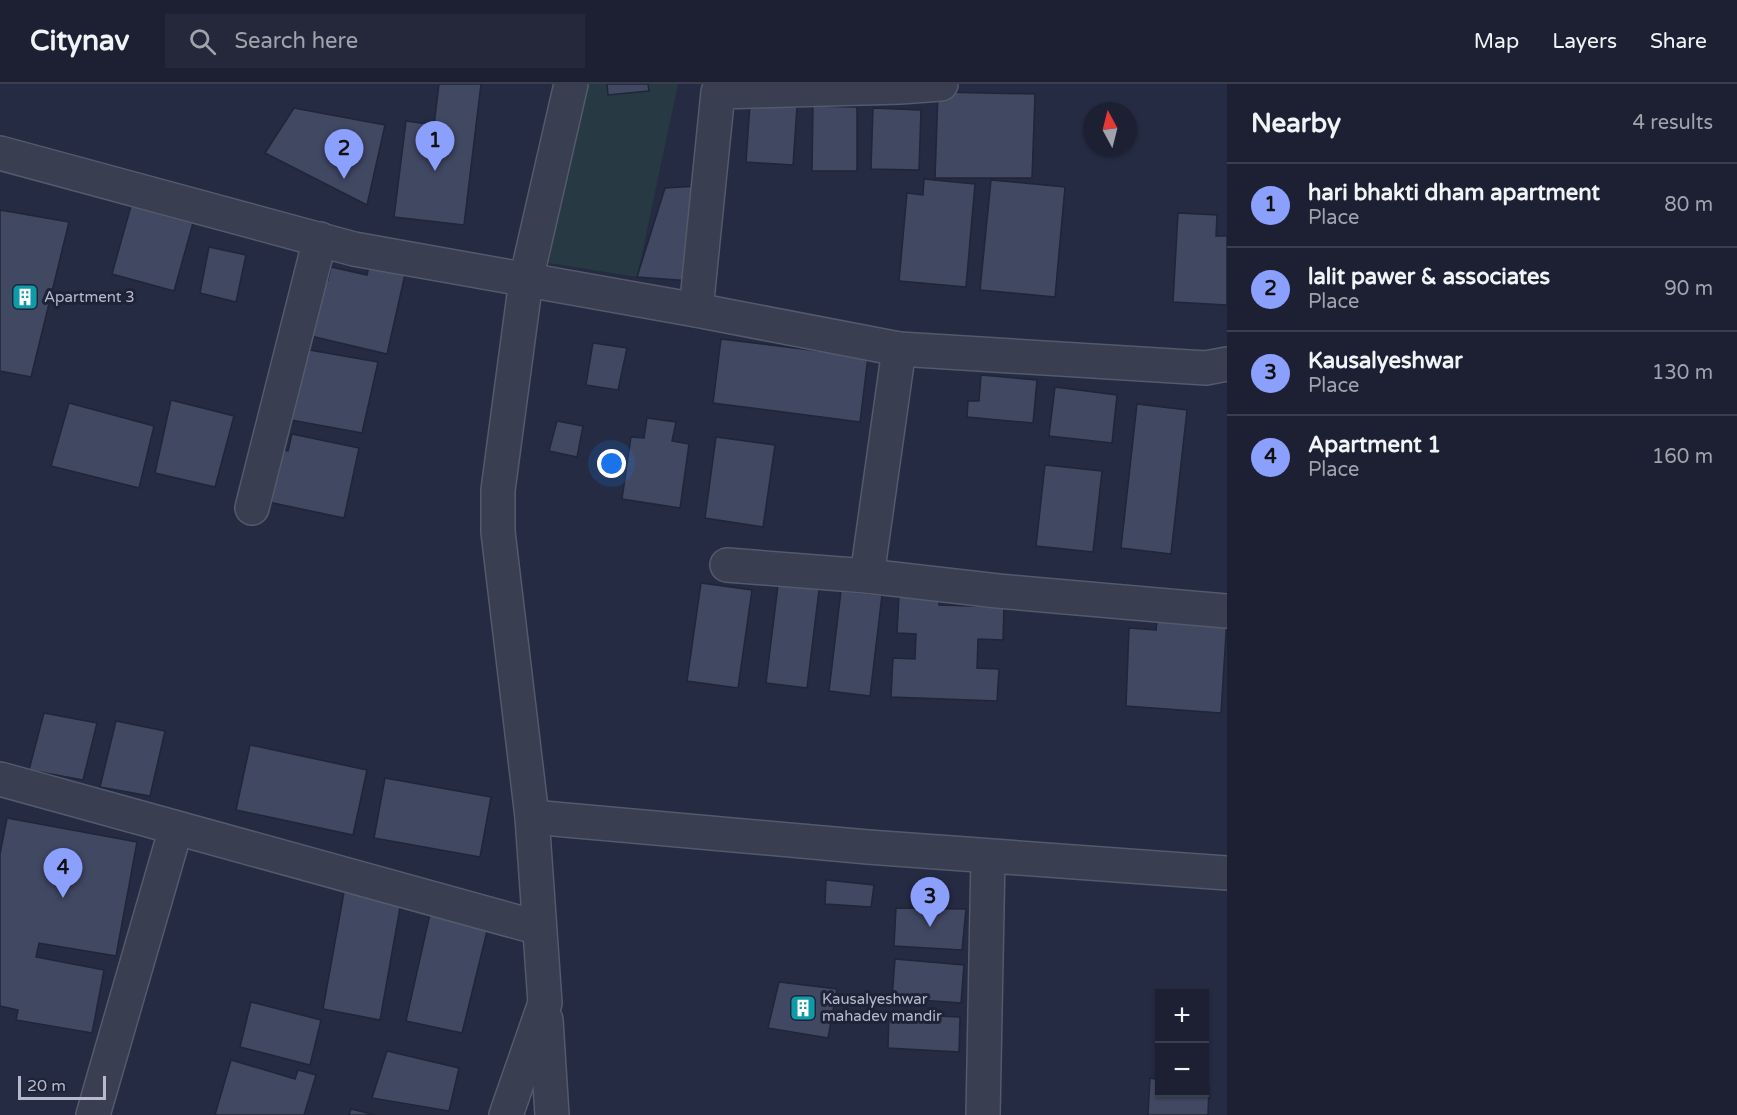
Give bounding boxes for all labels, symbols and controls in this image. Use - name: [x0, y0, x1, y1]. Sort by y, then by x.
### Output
- search box: [165, 14, 585, 68]
- text: Citynav: [30, 24, 129, 58]
- icon: search: [186, 25, 219, 58]
- text: Search here: [234, 28, 358, 54]
- text: Map: [1474, 29, 1519, 54]
- text: Layers: [1552, 29, 1617, 54]
- text: Share: [1650, 29, 1707, 54]
- north arrow: [1083, 102, 1137, 156]
- text: Nearby: [1251, 108, 1341, 139]
- text: 4 results: [1633, 111, 1713, 135]
- pin: 1: [416, 122, 454, 171]
- pin: 2: [324, 130, 364, 179]
- text: hari bhakti dham apartment: [1308, 180, 1600, 206]
- text: 1: [1264, 193, 1277, 217]
- text: 80 m: [1664, 193, 1713, 217]
- text: Place: [1308, 206, 1359, 230]
- text: lalit pawer & associates: [1308, 264, 1550, 290]
- text: 2: [1264, 277, 1277, 301]
- text: 90 m: [1664, 277, 1713, 301]
- building icon: Apartment 3: [10, 282, 40, 312]
- place label: Apartment 3: [44, 288, 135, 306]
- text: Place: [1308, 290, 1359, 314]
- text: Kausalyeshwar: [1308, 348, 1463, 374]
- text: 3: [1264, 361, 1277, 385]
- text: 130 m: [1652, 361, 1713, 385]
- text: Place: [1308, 374, 1359, 398]
- text: Apartment 1: [1308, 432, 1441, 458]
- text: 4: [1264, 445, 1277, 469]
- text: 160 m: [1652, 445, 1713, 469]
- your location: [597, 449, 626, 478]
- text: Place: [1308, 458, 1359, 482]
- pin: 4: [44, 848, 82, 898]
- pin: 3: [910, 878, 950, 927]
- map controls: [1155, 989, 1209, 1097]
- button: +: [1155, 989, 1209, 1043]
- place label: Kausalyeshwar mahadev mandir: [822, 990, 942, 1025]
- building icon: Kausalyeshwar mahadev mandir: [788, 993, 818, 1023]
- button: −: [1155, 1043, 1209, 1097]
- scale bar: [18, 1073, 106, 1100]
- text: 20 m: [27, 1076, 66, 1096]

